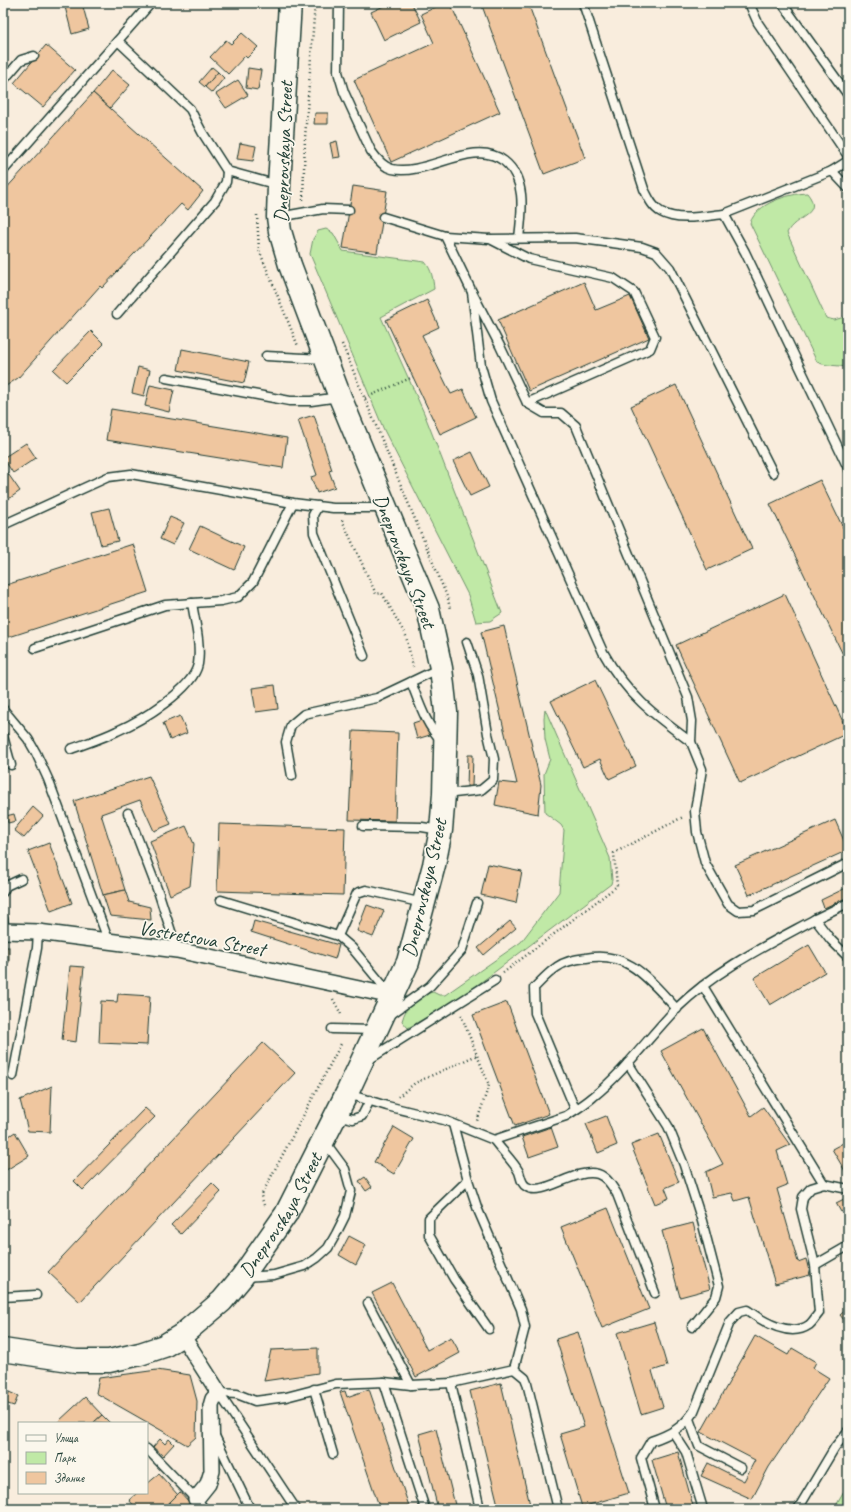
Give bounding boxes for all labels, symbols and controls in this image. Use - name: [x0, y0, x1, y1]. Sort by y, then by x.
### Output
- street label: Dneprovskaya Street: [269, 79, 299, 223]
- street label: Dneprovskaya Street: [368, 491, 442, 634]
- street label: Dneprovskaya Street: [396, 814, 453, 960]
- street label: Vostretsova Street: [137, 915, 270, 962]
- street label: Dneprovskaya Street: [234, 1147, 329, 1282]
- legend: [18, 1422, 148, 1494]
- text: Улица: [54, 1430, 79, 1446]
- text: Парк: [54, 1450, 77, 1466]
- text: Здание: [54, 1470, 85, 1486]

